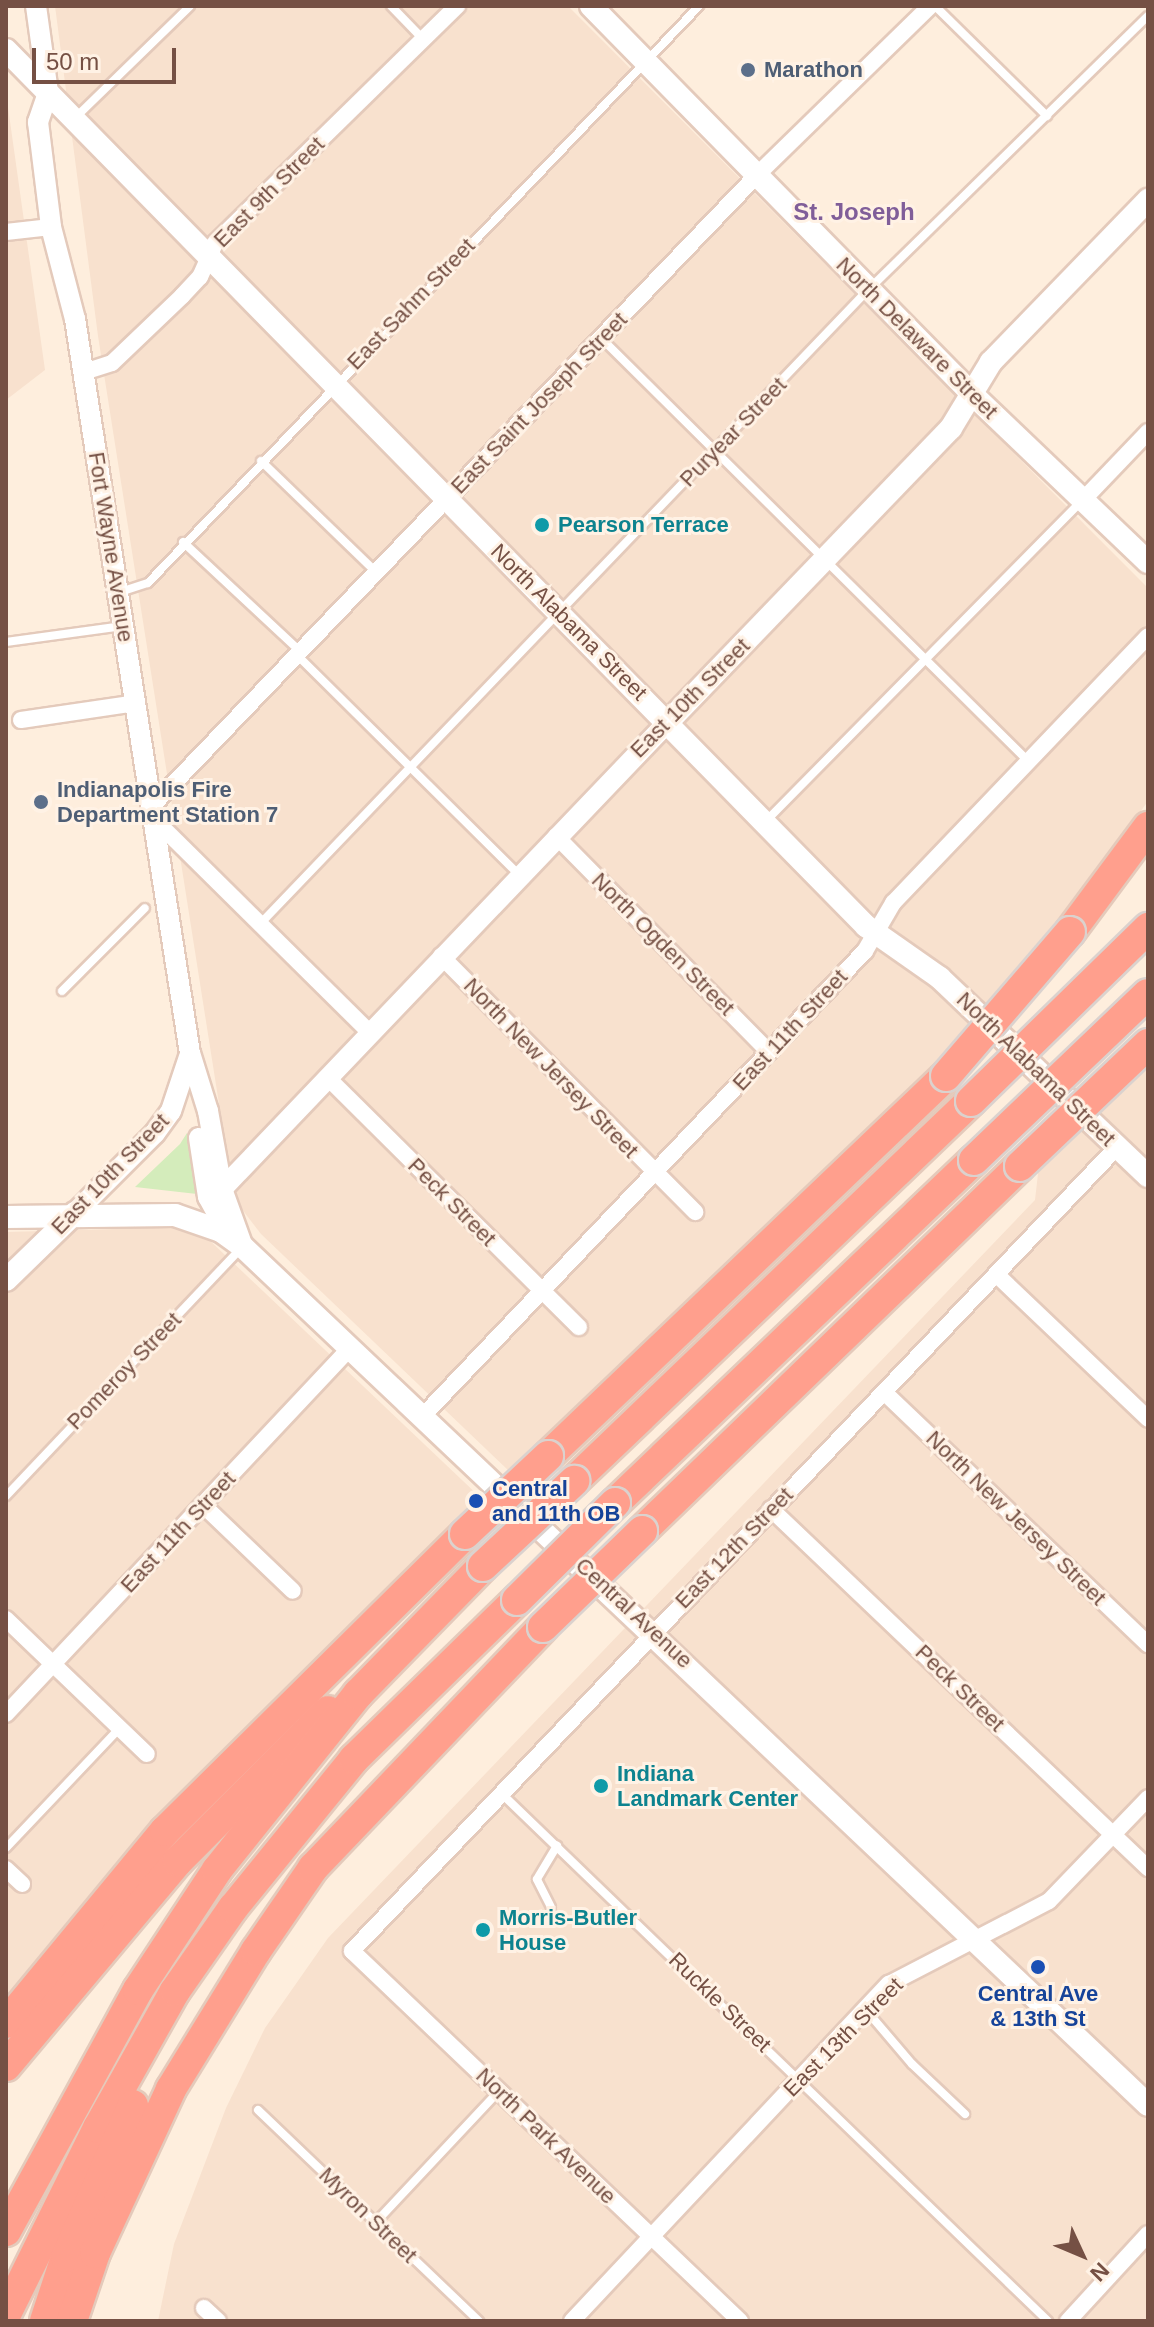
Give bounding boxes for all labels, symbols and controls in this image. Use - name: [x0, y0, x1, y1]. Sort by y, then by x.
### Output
- scale bar: [36, 32, 180, 82]
- text: 50 m: [46, 48, 99, 75]
- place label: Marathon: [764, 57, 863, 83]
- marker: Marathon: [739, 61, 757, 79]
- street label: East 9th Street: [208, 131, 330, 253]
- district label: St. Joseph: [793, 198, 915, 226]
- street label: East Sahm Street: [342, 233, 480, 375]
- street label: North Delaware Street: [831, 252, 1003, 424]
- street label: East Saint Joseph Street: [445, 307, 633, 499]
- street label: Puryear Street: [674, 372, 792, 492]
- street label: Fort Wayne Avenue: [83, 450, 139, 644]
- place label: Pearson Terrace: [558, 512, 729, 538]
- marker: Pearson Terrace: [533, 516, 551, 534]
- street label: North Alabama Street: [485, 538, 653, 706]
- street label: East 10th Street: [625, 633, 755, 763]
- place label: Indianapolis Fire Department Station 7: [57, 776, 278, 828]
- marker: Indianapolis Fire Department Station 7: [32, 793, 50, 811]
- street label: North Ogden Street: [586, 867, 740, 1021]
- street label: East 11th Street: [727, 964, 853, 1096]
- street label: North New Jersey Street: [458, 973, 644, 1163]
- street label: North Alabama Street: [951, 986, 1121, 1152]
- street label: East 10th Street: [46, 1108, 174, 1240]
- street label: Peck Street: [402, 1152, 502, 1252]
- street label: Pomeroy Street: [61, 1307, 187, 1435]
- street label: North New Jersey Street: [921, 1425, 1111, 1611]
- street label: East 11th Street: [115, 1466, 241, 1598]
- place label: Central and 11th OB: [492, 1475, 620, 1526]
- street label: East 12th Street: [670, 1482, 798, 1614]
- marker: Central and 11th OB: [467, 1492, 485, 1510]
- street label: Central Avenue: [570, 1552, 698, 1674]
- street label: Peck Street: [910, 1639, 1010, 1737]
- place label: Indiana Landmark Center: [617, 1760, 798, 1812]
- marker: Indiana Landmark Center: [592, 1777, 610, 1795]
- place label: Morris-Butler House: [499, 1904, 637, 1956]
- marker: Morris-Butler House: [474, 1921, 492, 1939]
- street label: Ruckle Street: [663, 1947, 777, 2057]
- marker: Central Ave & 13th St: [1029, 1958, 1047, 1976]
- street label: East 13th Street: [778, 1972, 908, 2102]
- place label: Central Ave & 13th St: [977, 1980, 1099, 2032]
- street label: North Park Avenue: [470, 2062, 622, 2210]
- street label: Myron Street: [314, 2162, 422, 2268]
- north arrow: [1042, 2215, 1122, 2295]
- text: N: [1085, 2258, 1114, 2286]

